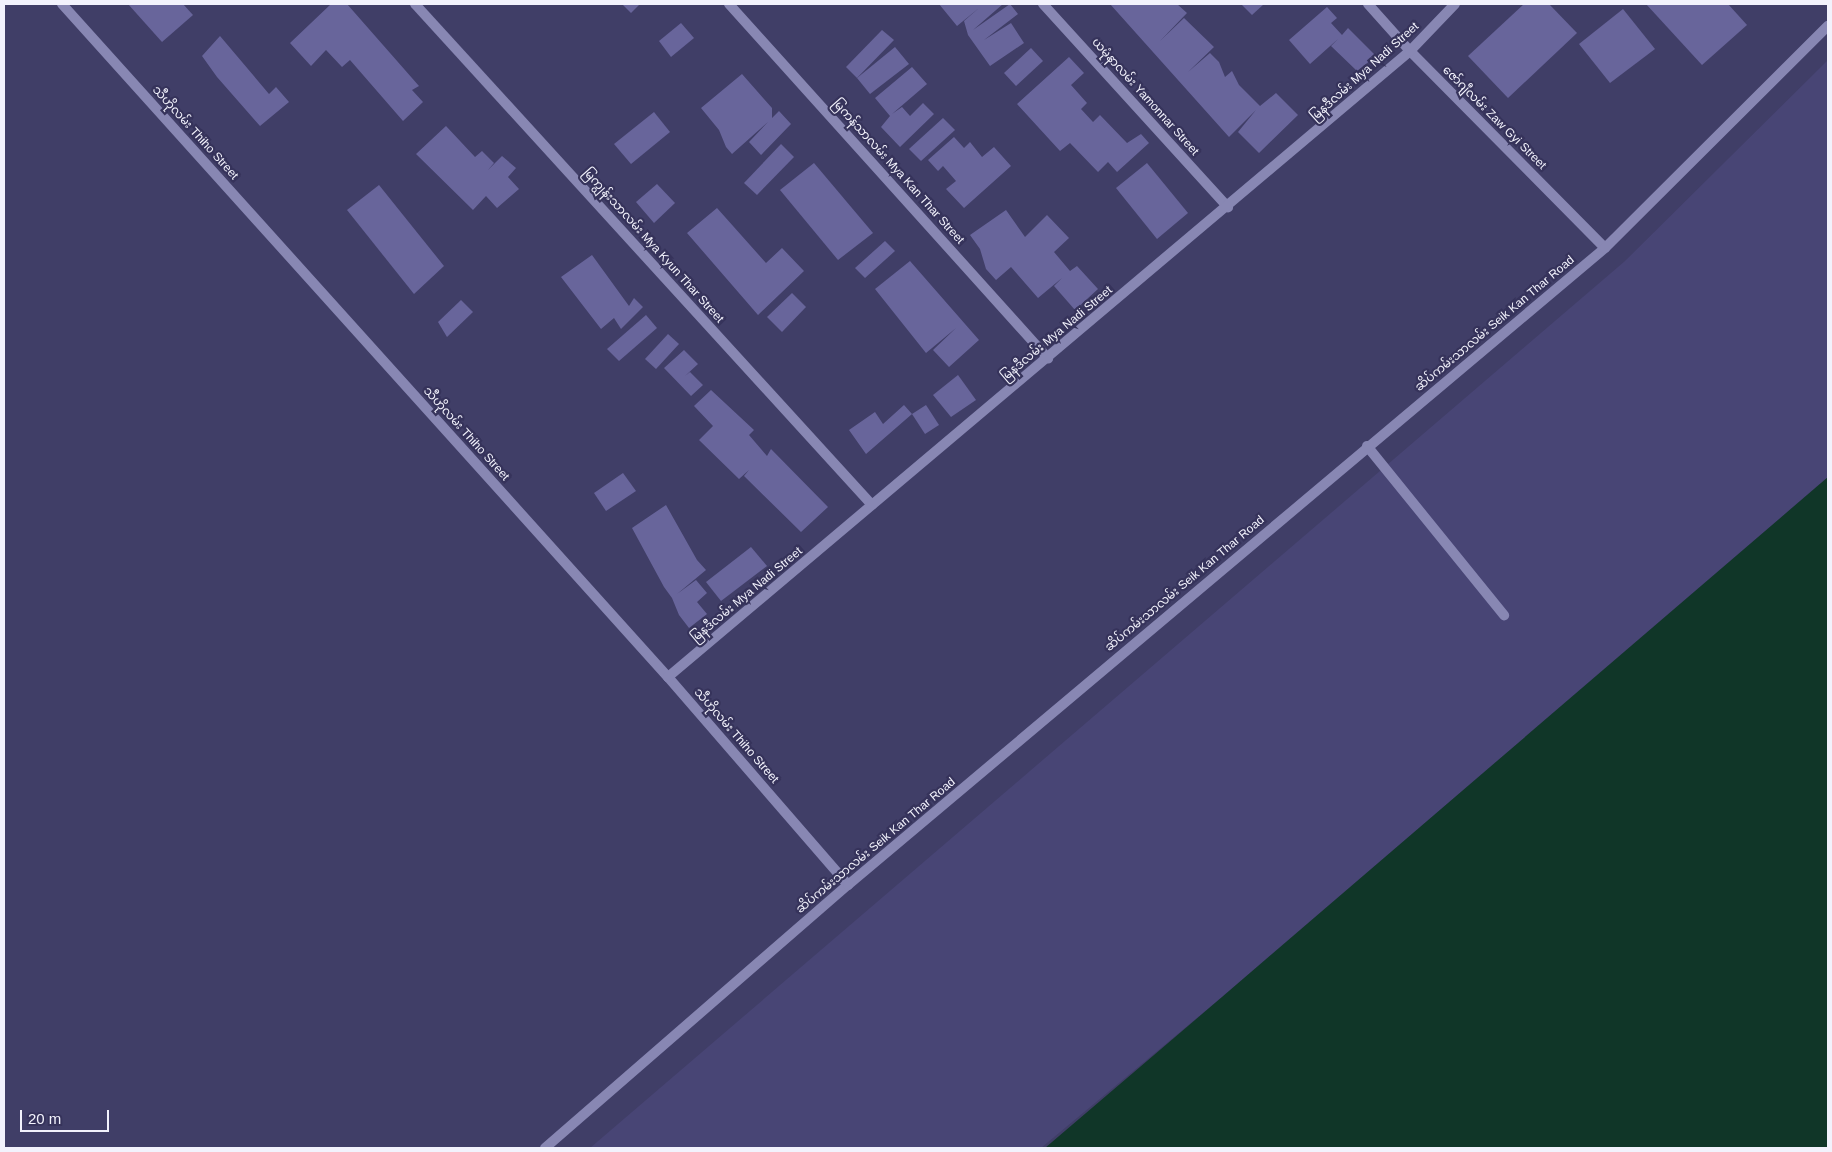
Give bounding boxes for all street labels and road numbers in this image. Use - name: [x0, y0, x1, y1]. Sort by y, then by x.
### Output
- street label: မြနဒီလမ်း Mya Nadi Street: [1308, 20, 1422, 124]
- street label: ယမုံနာလမ်း Yamonnar Street: [1089, 35, 1201, 159]
- street label: ဇော်ဂျီလမ်း Zaw Gyi Street: [1439, 63, 1549, 173]
- street label: သီဟိုလမ်း Thiho Street: [149, 83, 241, 183]
- street label: မြကန်သာလမ်း Mya Kan Thar Street: [829, 97, 967, 247]
- street label: မြကျွန်းသာလမ်း Mya Kyun Thar Street: [580, 166, 726, 326]
- street label: ဆိပ်ကမ်းသာလမ်း Seik Kan Thar Road: [1412, 253, 1578, 395]
- street label: မြနဒီလမ်း Mya Nadi Street: [999, 283, 1115, 385]
- street label: သီဟိုလမ်း Thiho Street: [420, 384, 512, 484]
- street label: ဆိပ်ကမ်းသာလမ်း Seik Kan Thar Road: [1102, 513, 1268, 655]
- street label: မြနဒီလမ်း Mya Nadi Street: [689, 544, 805, 646]
- street label: သီဟိုလမ်း Thiho Street: [691, 685, 781, 787]
- street label: ဆိပ်ကမ်းသာလမ်း Seik Kan Thar Road: [793, 775, 959, 917]

